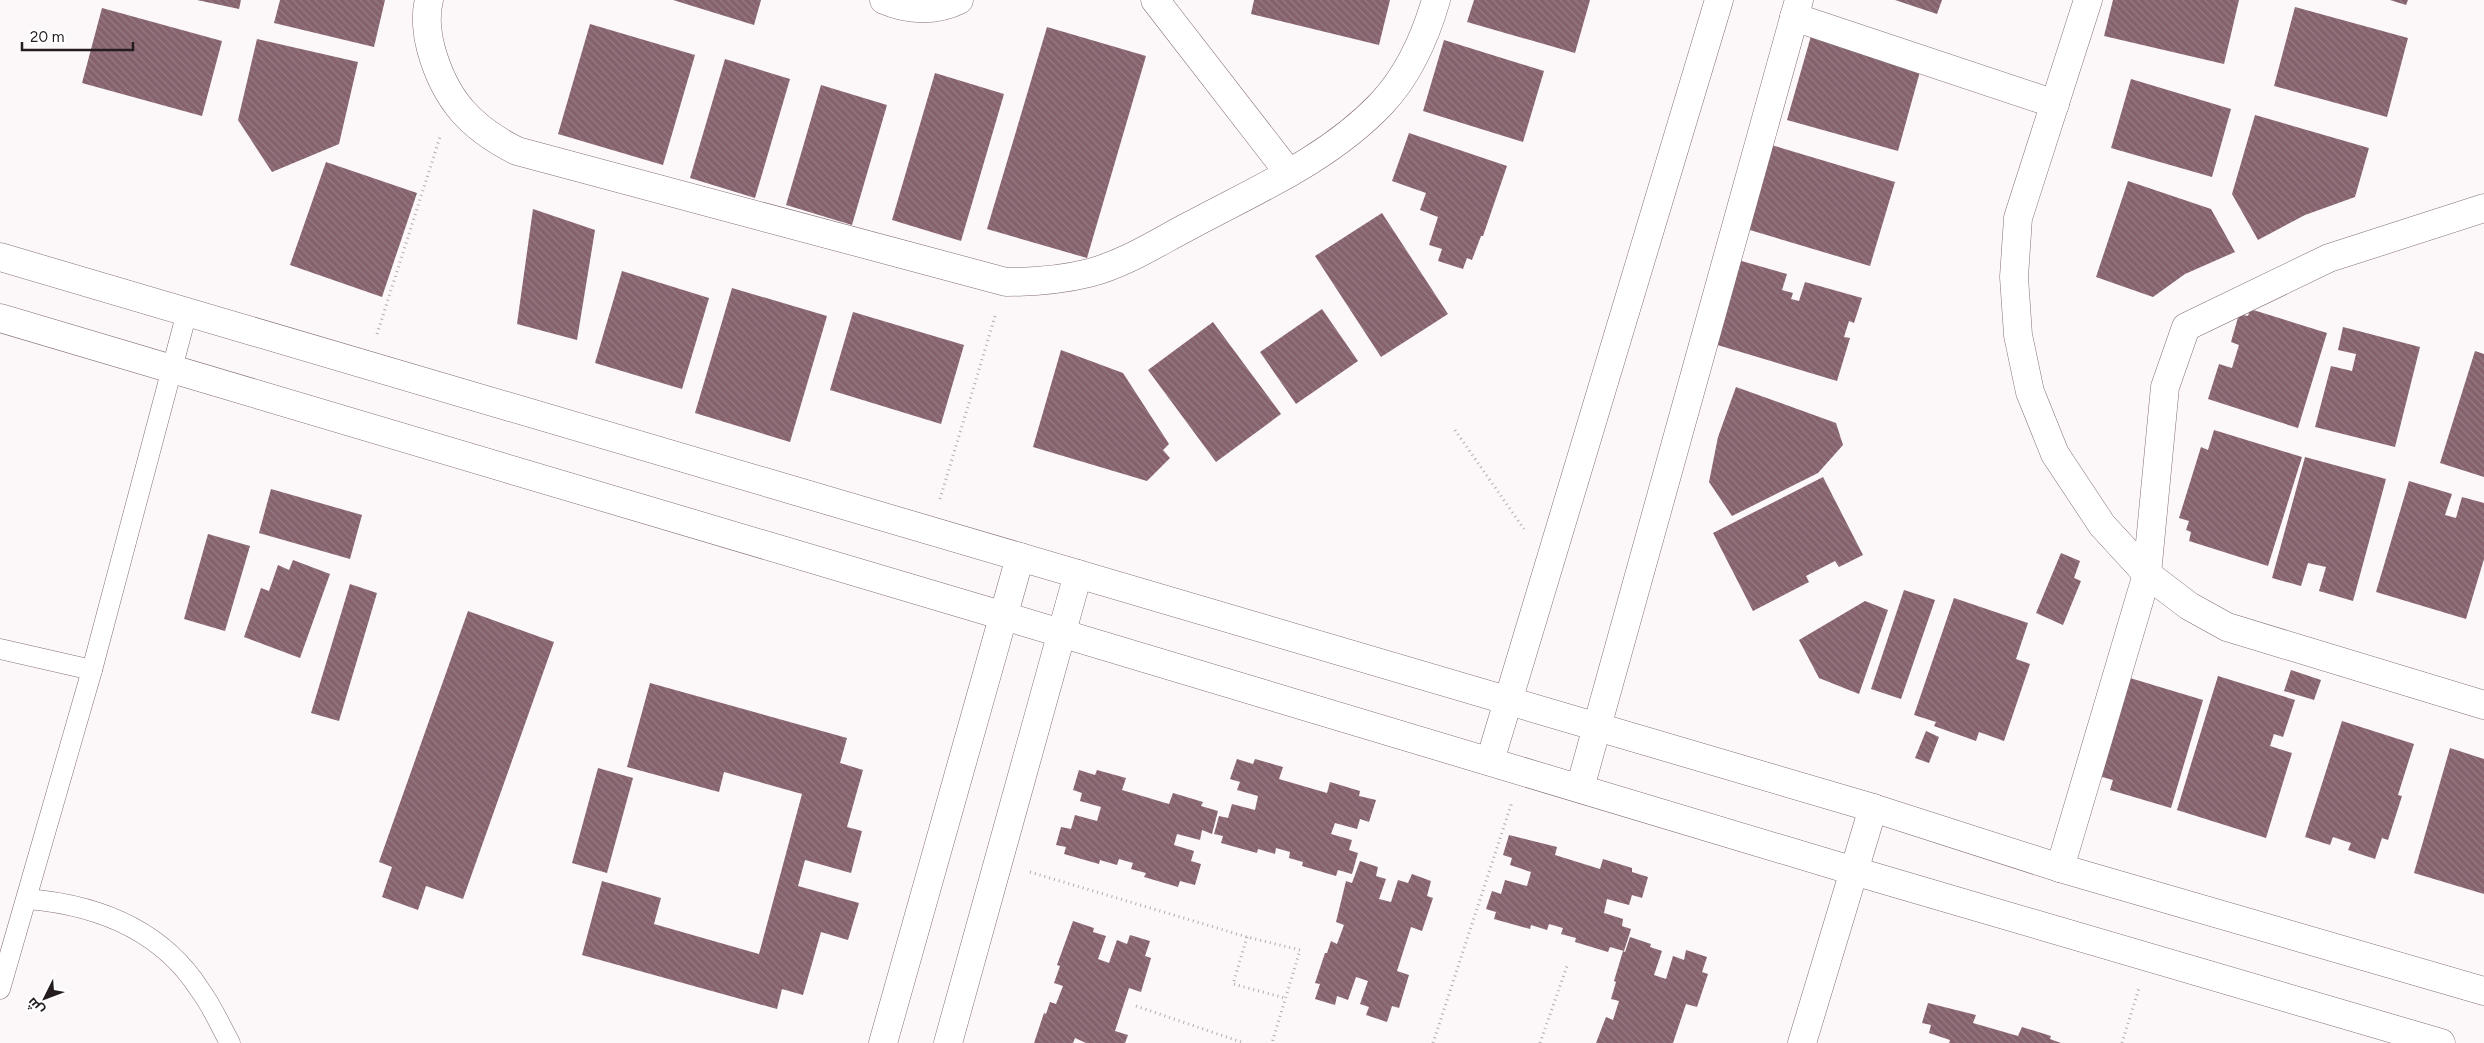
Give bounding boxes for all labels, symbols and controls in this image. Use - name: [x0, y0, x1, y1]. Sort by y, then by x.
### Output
- scale bar: [22, 20, 134, 52]
- text: 20 m: [30, 28, 64, 46]
- north arrow: [20, 973, 70, 1023]
- text: ش: [23, 994, 48, 1019]

